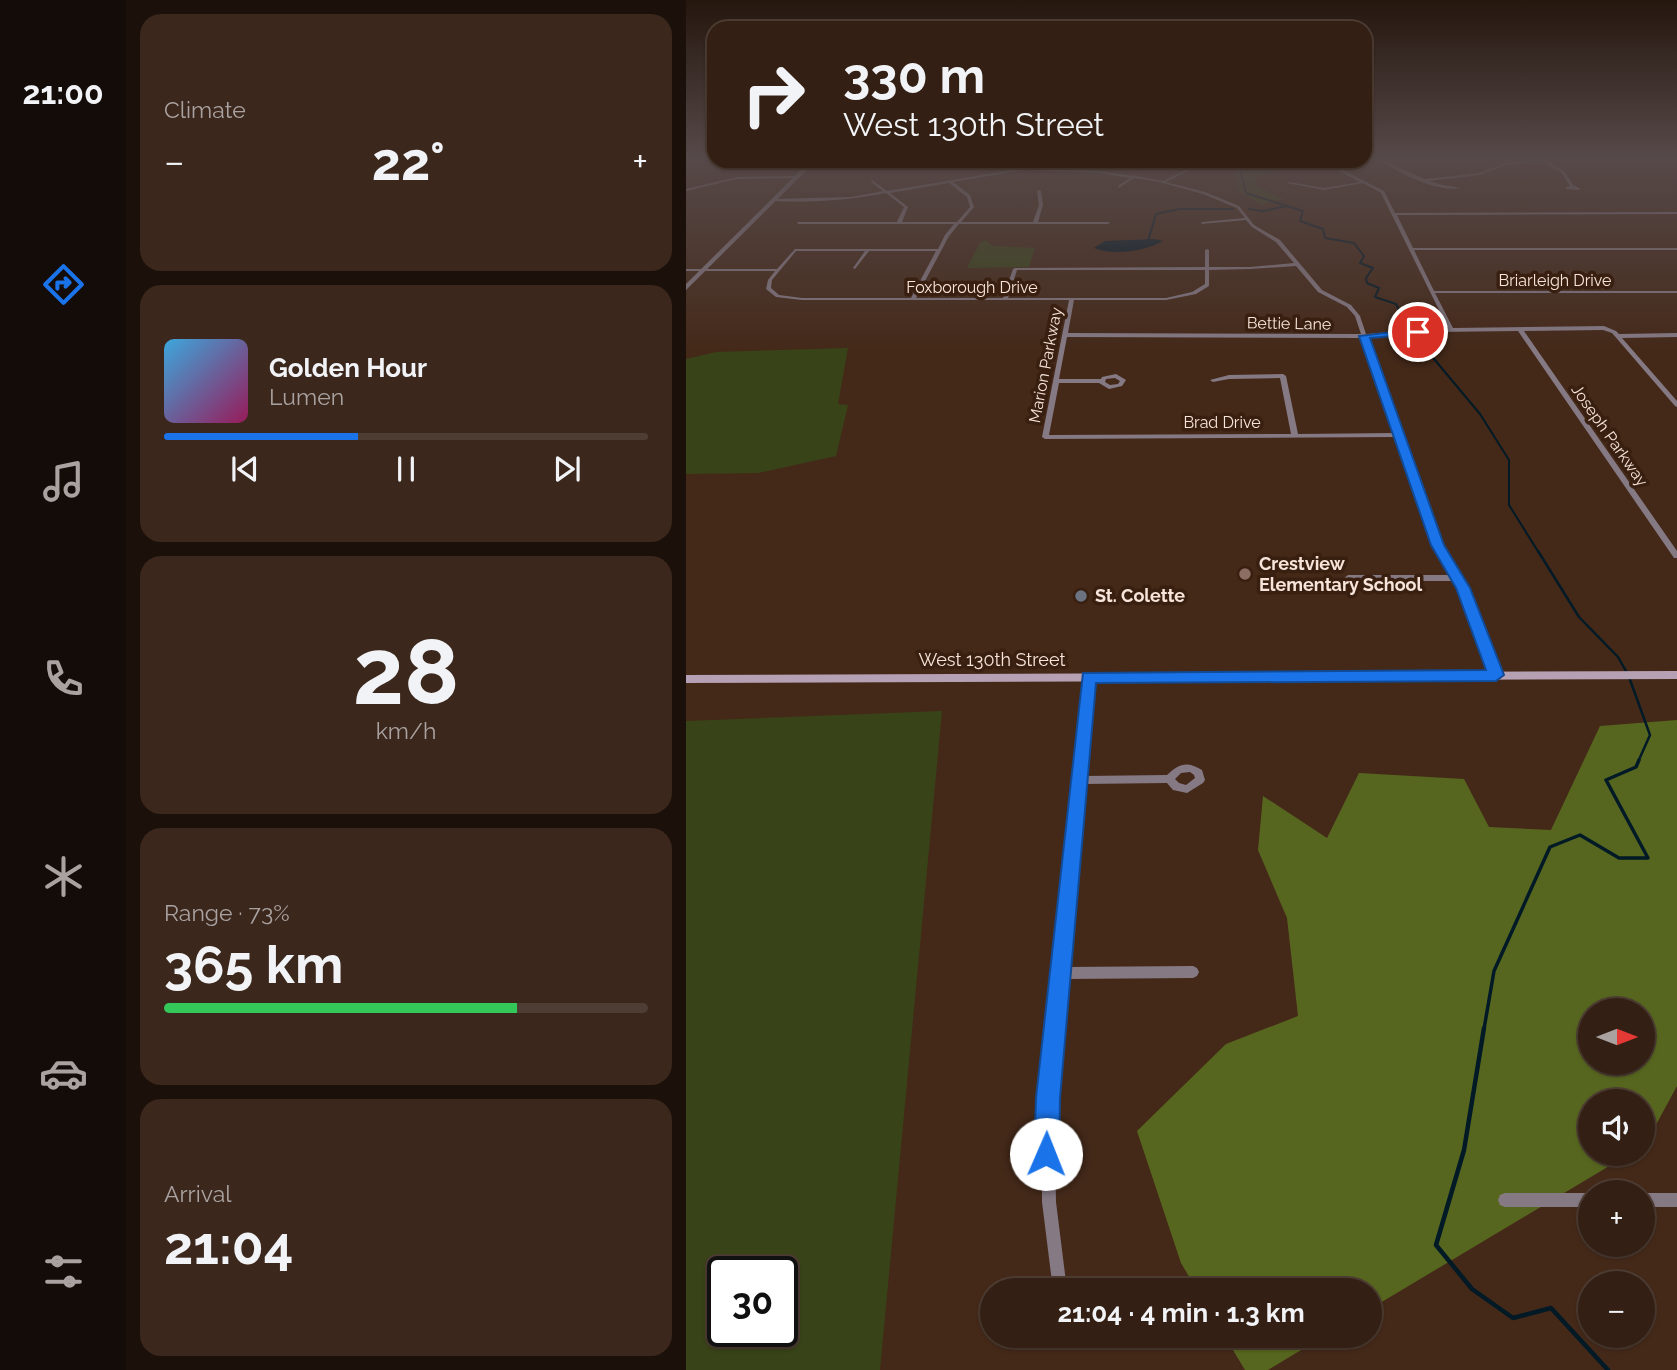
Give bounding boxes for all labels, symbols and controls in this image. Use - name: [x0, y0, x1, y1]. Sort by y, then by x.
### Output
- text: 330 m: [843, 47, 985, 104]
- icon: right: [728, 49, 819, 140]
- text: 21:00: [22, 74, 104, 111]
- text: Climate: [164, 96, 246, 123]
- text: West 130th Street: [843, 106, 1104, 143]
- text: 22°: [372, 131, 445, 192]
- text: −: [164, 139, 184, 184]
- text: +: [632, 139, 648, 184]
- icon: directions: [39, 260, 88, 309]
- street label: Briarleigh Drive: [1499, 271, 1611, 290]
- street label: Foxborough Drive: [906, 278, 1038, 297]
- pin: [1388, 302, 1448, 362]
- street label: Marion Parkway: [1025, 305, 1066, 424]
- street label: Bettie Lane: [1247, 313, 1331, 334]
- icon: arrive: [1399, 313, 1437, 351]
- text: Golden Hour: [269, 353, 427, 383]
- street label: Joseph Parkway: [1567, 381, 1652, 490]
- text: Lumen: [269, 383, 344, 410]
- street label: Brad Drive: [1183, 413, 1261, 432]
- icon: previous: [226, 450, 264, 488]
- icon: pause: [387, 450, 425, 488]
- icon: next: [548, 450, 586, 488]
- icon: music: [39, 457, 88, 506]
- place label: Crestview Elementary School: [1259, 553, 1423, 595]
- marker: Crestview Elementary School: [1237, 566, 1253, 582]
- place label: St. Colette: [1095, 585, 1185, 606]
- marker: St. Colette: [1073, 588, 1089, 604]
- text: 28: [353, 618, 459, 725]
- street label: West 130th Street: [919, 649, 1065, 670]
- icon: phone: [39, 654, 88, 703]
- text: km/h: [376, 717, 436, 744]
- icon: climate: [39, 852, 88, 901]
- text: Range · 73%: [164, 899, 290, 926]
- text: 365 km: [164, 934, 343, 995]
- north arrow: [1578, 998, 1656, 1074]
- map controls: [1578, 998, 1655, 1348]
- icon: car: [39, 1049, 88, 1098]
- button: sound: [1578, 1089, 1655, 1166]
- position arrow: [1009, 1117, 1083, 1191]
- text: Arrival: [164, 1180, 231, 1207]
- button: +: [1578, 1180, 1655, 1257]
- text: 21:04: [164, 1215, 293, 1276]
- icon: filters: [39, 1247, 88, 1296]
- speed limit sign: 30: [707, 1256, 798, 1347]
- button: −: [1578, 1271, 1655, 1348]
- text: 21:04 · 4 min · 1.3 km: [1057, 1298, 1305, 1328]

